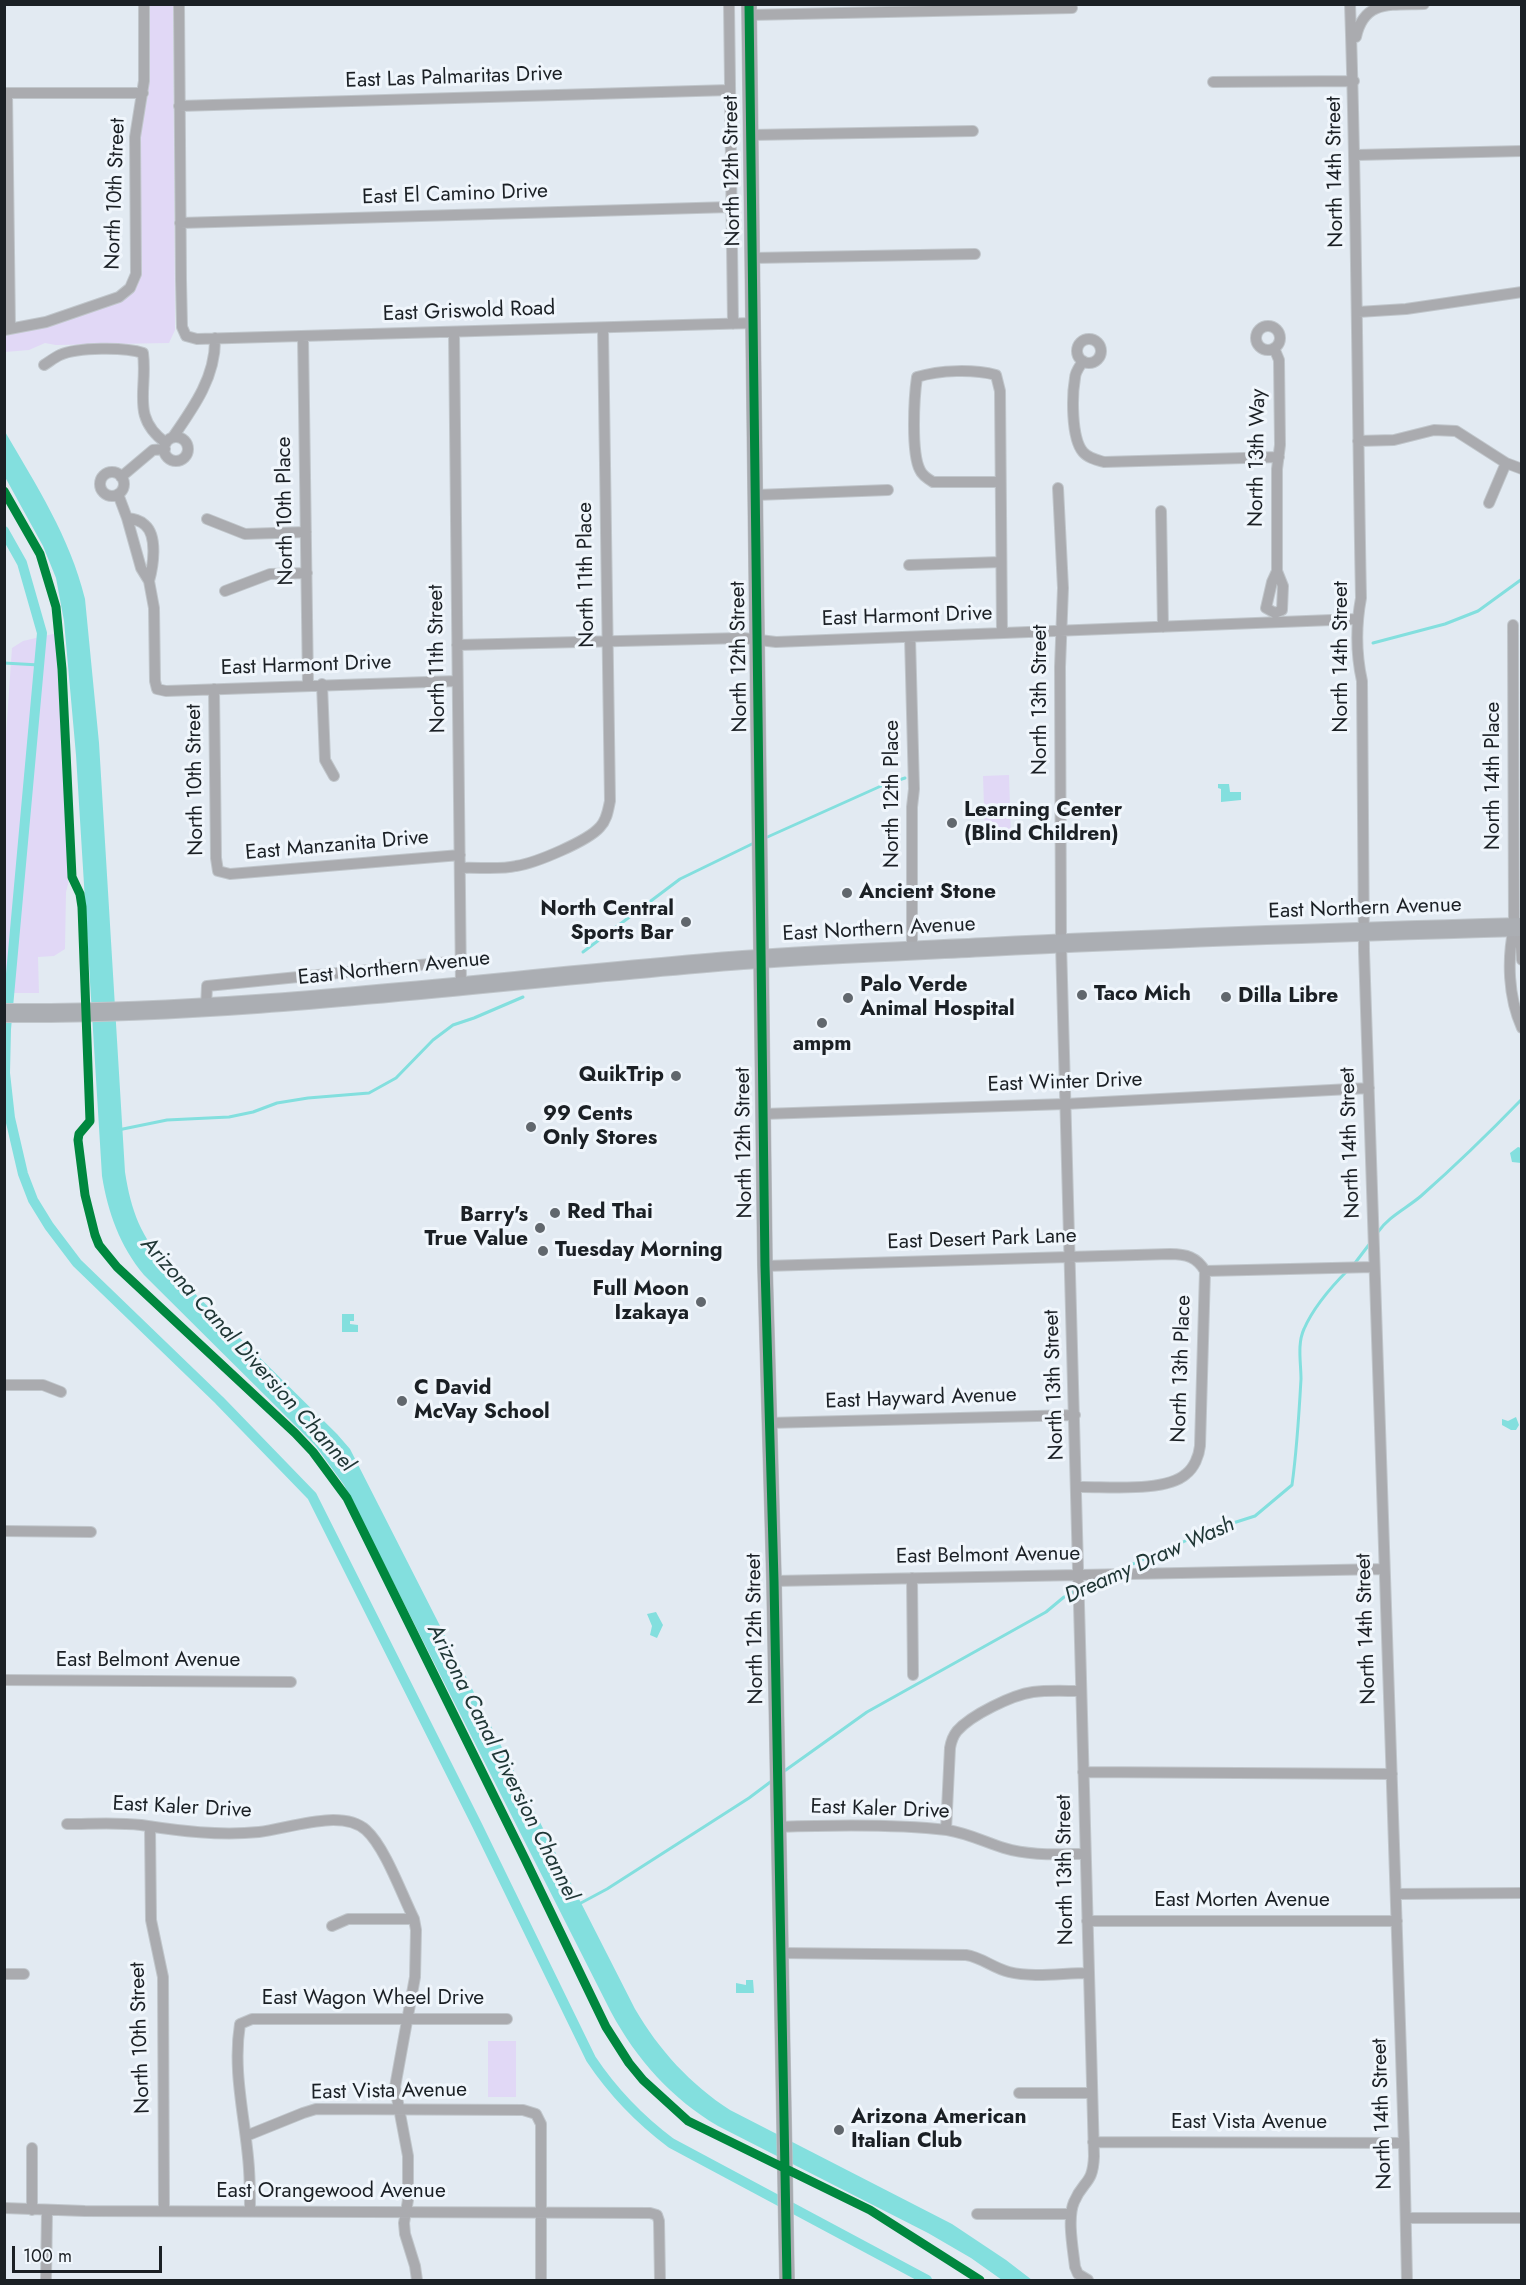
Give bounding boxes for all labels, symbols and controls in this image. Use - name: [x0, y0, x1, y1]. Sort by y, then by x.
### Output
- street label: East Las Palmaritas Drive: [345, 62, 563, 94]
- street label: North 12th Street: [719, 95, 747, 247]
- street label: North 14th Street: [1322, 96, 1350, 248]
- street label: North 10th Street: [101, 118, 131, 270]
- street label: East El Camino Drive: [362, 179, 548, 211]
- street label: East Griswold Road: [382, 296, 556, 328]
- street label: North 13th Way: [1244, 389, 1272, 527]
- street label: North 10th Place: [272, 436, 300, 586]
- street label: North 11th Place: [573, 502, 601, 648]
- street label: North 12th Street: [726, 581, 754, 733]
- street label: North 14th Street: [1329, 581, 1355, 733]
- street label: North 11th Street: [424, 584, 452, 734]
- street label: East Harmont Drive: [821, 601, 993, 633]
- street label: North 13th Street: [1028, 625, 1054, 775]
- street label: East Harmont Drive: [220, 650, 392, 682]
- street label: North 14th Place: [1481, 702, 1507, 850]
- street label: North 10th Street: [182, 704, 210, 856]
- street label: North 12th Place: [880, 720, 906, 868]
- place label: Learning Center (Blind Children): [964, 798, 1122, 848]
- marker: Learning Center (Blind Children): [945, 816, 959, 830]
- street label: East Manzanita Drive: [244, 825, 430, 867]
- place label: Ancient Stone: [859, 880, 996, 906]
- marker: Ancient Stone: [840, 886, 854, 900]
- street label: East Northern Avenue: [1268, 893, 1462, 925]
- place label: North Central Sports Bar: [540, 897, 674, 947]
- street label: East Northern Avenue: [782, 912, 976, 948]
- marker: North Central Sports Bar: [679, 915, 693, 929]
- street label: East Northern Avenue: [297, 946, 491, 992]
- place label: Palo Verde Animal Hospital: [860, 973, 1015, 1023]
- place label: Taco Mich: [1094, 982, 1191, 1008]
- place label: Dilla Libre: [1238, 984, 1338, 1010]
- marker: Taco Mich: [1075, 988, 1089, 1002]
- marker: Dilla Libre: [1219, 990, 1233, 1004]
- marker: Palo Verde Animal Hospital: [841, 991, 855, 1005]
- marker: ampm: [815, 1016, 829, 1030]
- place label: ampm: [793, 1032, 851, 1058]
- place label: QuikTrip: [579, 1063, 664, 1089]
- street label: North 12th Street: [731, 1067, 759, 1219]
- street label: North 14th Street: [1336, 1067, 1366, 1219]
- street label: East Winter Drive: [987, 1068, 1143, 1098]
- marker: QuikTrip: [669, 1069, 683, 1083]
- place label: 99 Cents Only Stores: [543, 1102, 657, 1152]
- marker: 99 Cents Only Stores: [524, 1120, 538, 1134]
- place label: Red Thai: [567, 1200, 653, 1226]
- place label: Barry's True Value: [424, 1203, 528, 1253]
- marker: Red Thai: [548, 1206, 562, 1220]
- marker: Barry's True Value: [533, 1221, 547, 1235]
- street label: East Desert Park Lane: [887, 1224, 1077, 1256]
- water label: Arizona Canal Diversion Channel: [134, 1232, 360, 1478]
- place label: Tuesday Morning: [555, 1238, 723, 1264]
- marker: Tuesday Morning: [536, 1244, 550, 1258]
- place label: Full Moon Izakaya: [593, 1277, 689, 1327]
- marker: Full Moon Izakaya: [694, 1295, 708, 1309]
- street label: North 13th Place: [1167, 1295, 1197, 1443]
- street label: North 13th Street: [1040, 1309, 1070, 1461]
- place label: C David McVay School: [414, 1376, 550, 1426]
- street label: East Hayward Avenue: [825, 1383, 1017, 1415]
- marker: C David McVay School: [395, 1394, 409, 1408]
- water label: Dreamy Draw Wash: [1061, 1512, 1239, 1610]
- street label: East Belmont Avenue: [896, 1542, 1080, 1570]
- street label: North 12th Street: [742, 1553, 770, 1705]
- street label: North 14th Street: [1352, 1553, 1382, 1705]
- water label: Arizona Canal Diversion Channel: [421, 1620, 583, 1906]
- street label: East Belmont Avenue: [56, 1648, 240, 1674]
- street label: East Kaler Drive: [112, 1792, 252, 1824]
- street label: North 13th Street: [1052, 1794, 1080, 1946]
- street label: East Kaler Drive: [810, 1795, 950, 1825]
- street label: East Morten Avenue: [1154, 1888, 1330, 1914]
- street label: North 10th Street: [126, 1962, 156, 2114]
- street label: East Wagon Wheel Drive: [262, 1986, 484, 2012]
- street label: North 14th Street: [1368, 2038, 1398, 2190]
- street label: East Vista Avenue: [311, 2078, 467, 2106]
- place label: Arizona American Italian Club: [851, 2105, 1026, 2155]
- street label: East Vista Avenue: [1171, 2110, 1327, 2136]
- marker: Arizona American Italian Club: [832, 2123, 846, 2137]
- street label: East Orangewood Avenue: [216, 2179, 446, 2205]
- scale bar: [15, 2234, 165, 2272]
- text: 100 m: [23, 2243, 72, 2269]

